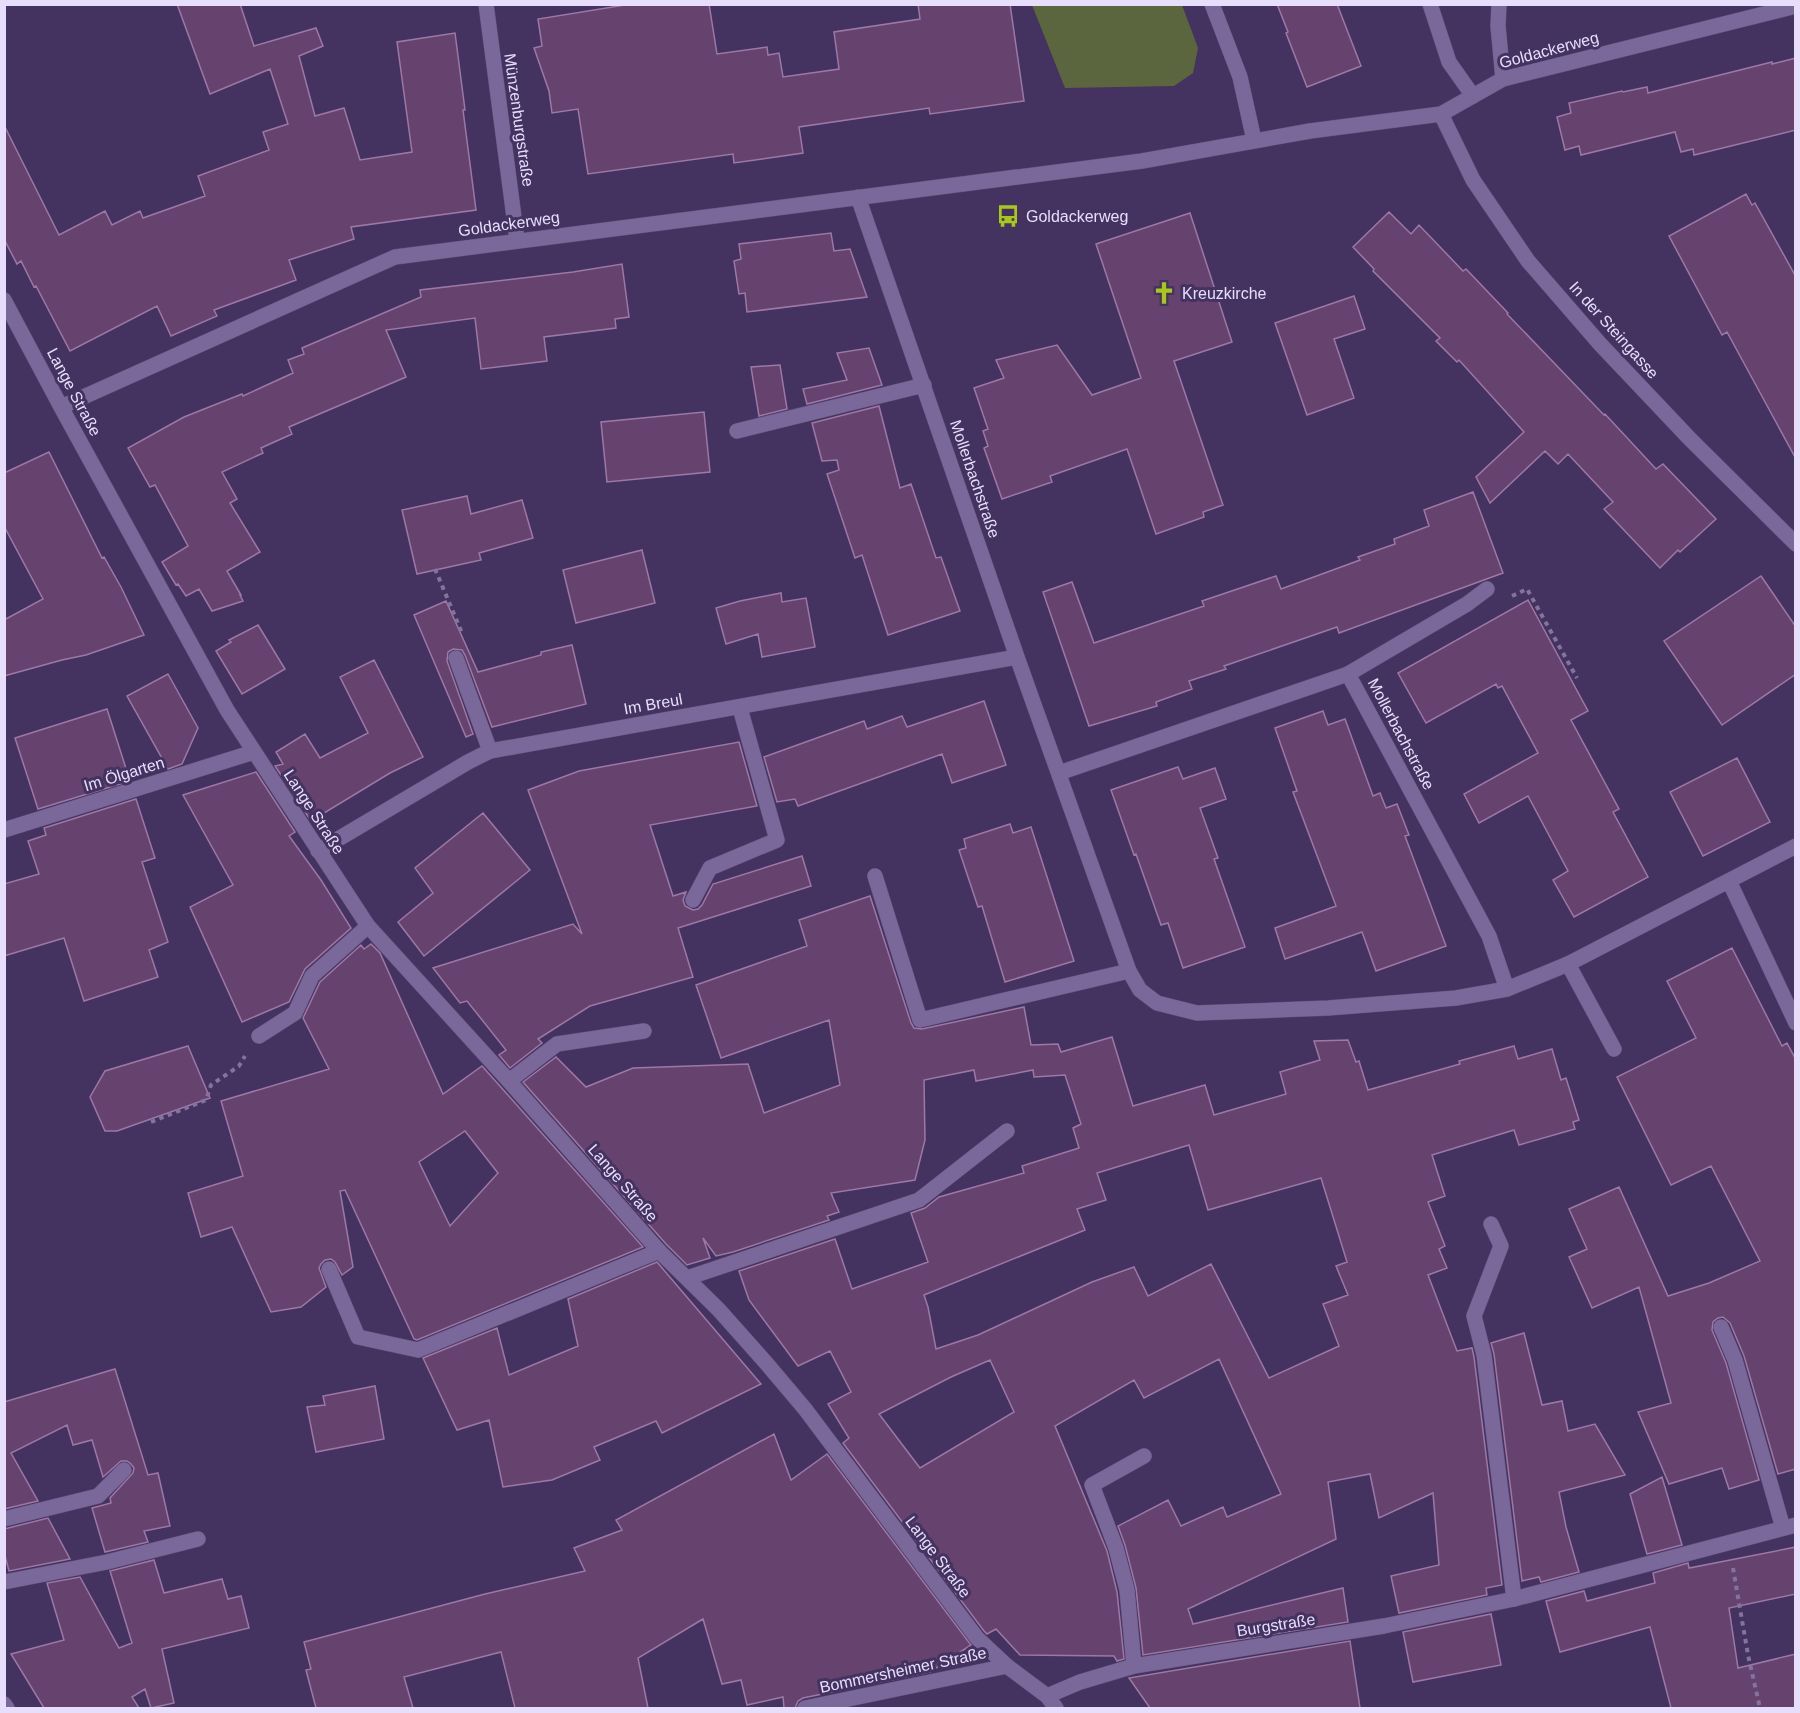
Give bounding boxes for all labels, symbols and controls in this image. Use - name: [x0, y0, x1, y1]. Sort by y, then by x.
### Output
- street label: Goldackerweg: [1497, 29, 1601, 71]
- street label: Münzenburgstraße: [501, 52, 537, 188]
- bus stop icon: Goldackerweg: [995, 203, 1021, 229]
- street label: Goldackerweg: [457, 208, 561, 240]
- place label: Goldackerweg: [1026, 208, 1128, 225]
- street label: In der Steingasse: [1566, 278, 1662, 382]
- church icon: Kreuzkirche: [1151, 280, 1177, 306]
- place label: Kreuzkirche: [1182, 285, 1267, 302]
- street label: Lange Straße: [44, 345, 104, 439]
- street label: Mollerbachstraße: [947, 418, 1003, 540]
- street label: Mollerbachstraße: [1364, 675, 1438, 793]
- street label: Im Breul: [622, 690, 684, 718]
- street label: Im Ölgarten: [82, 754, 166, 794]
- street label: Lange Straße: [280, 767, 348, 857]
- street label: Lange Straße: [585, 1141, 661, 1225]
- street label: Lange Straße: [902, 1513, 974, 1601]
- street label: Burgstraße: [1236, 1610, 1317, 1640]
- street label: Bommersheimer Straße: [818, 1644, 988, 1696]

